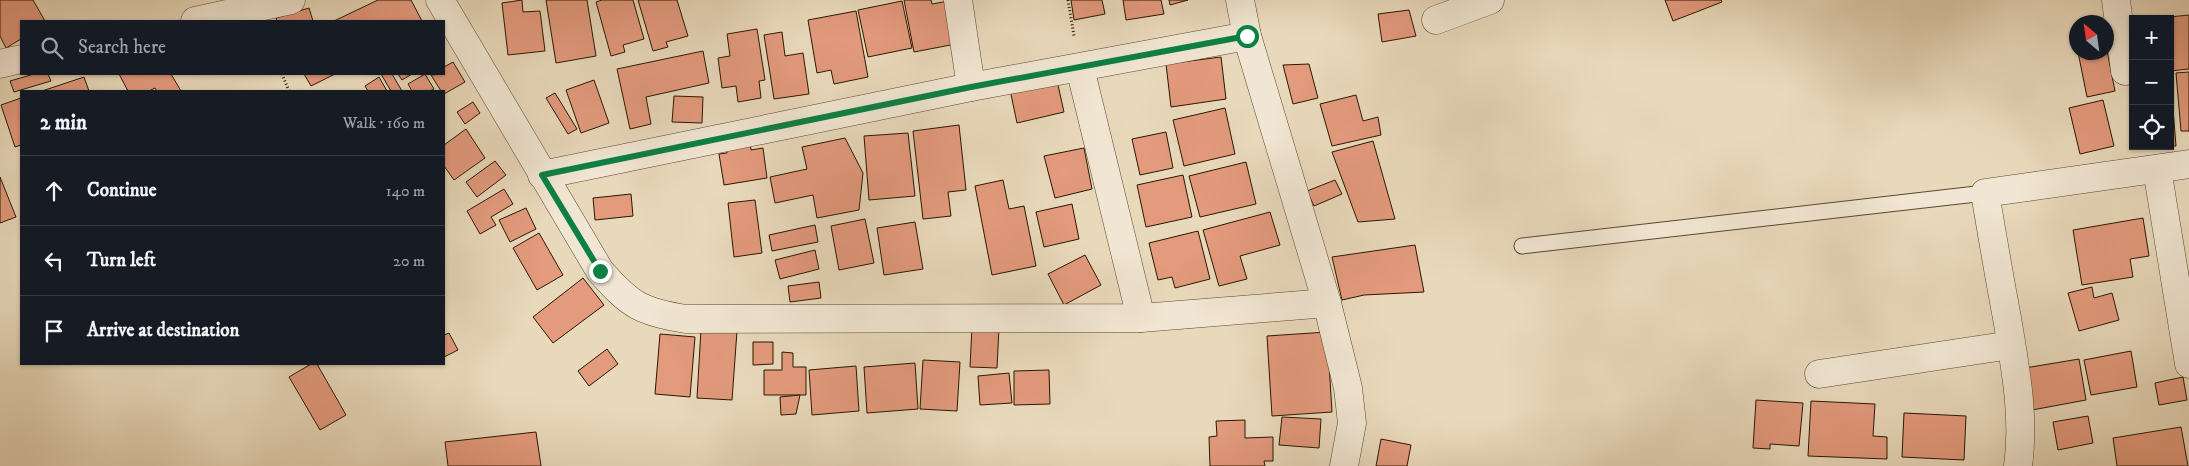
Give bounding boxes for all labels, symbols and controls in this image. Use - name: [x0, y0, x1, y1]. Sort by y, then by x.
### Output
- north arrow: [2069, 15, 2114, 60]
- map controls: [2129, 15, 2174, 150]
- button: +: [2129, 15, 2174, 60]
- search box: [20, 20, 445, 75]
- route start: [1236, 25, 1259, 48]
- icon: search: [38, 34, 66, 62]
- text: Search here: [78, 36, 166, 59]
- button: −: [2129, 60, 2174, 105]
- button: locate: [2129, 105, 2174, 150]
- text: 2 min: [40, 110, 87, 136]
- text: Walk · 160 m: [343, 113, 425, 133]
- icon: ahead: [40, 177, 68, 205]
- text: Continue: [87, 179, 157, 202]
- text: 140 m: [386, 181, 425, 201]
- icon: left: [40, 247, 68, 275]
- text: Turn left: [87, 249, 156, 272]
- text: 20 m: [393, 251, 425, 271]
- route end: [589, 260, 612, 283]
- icon: arrive: [40, 317, 68, 345]
- text: Arrive at destination: [87, 319, 239, 342]

